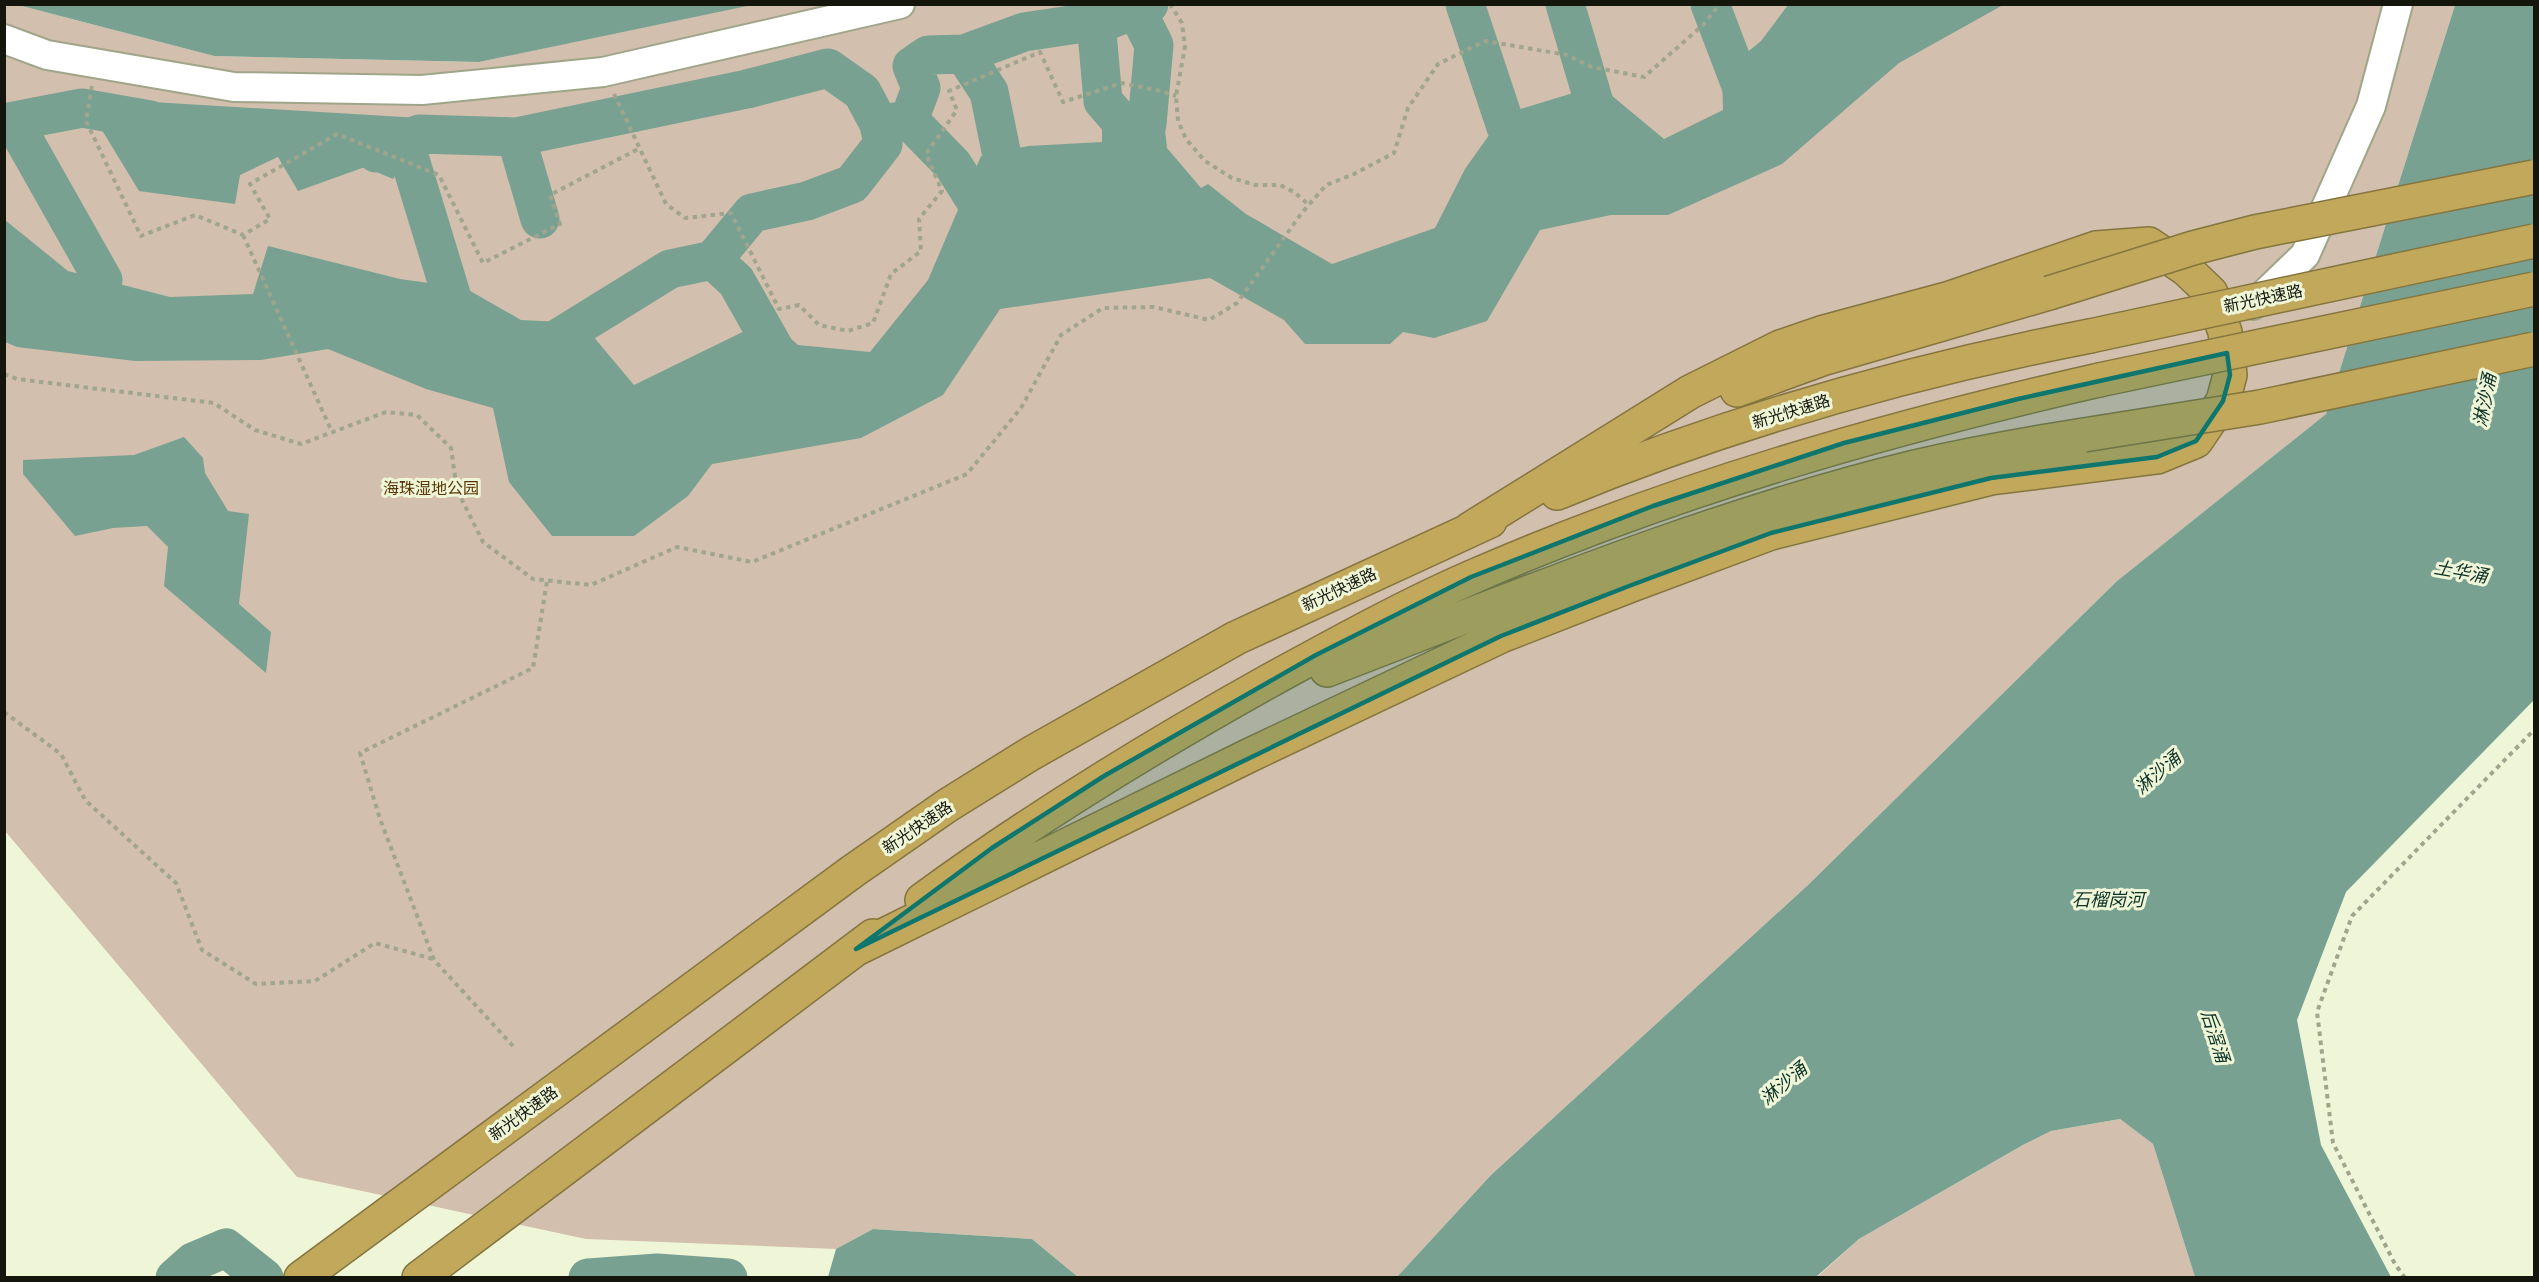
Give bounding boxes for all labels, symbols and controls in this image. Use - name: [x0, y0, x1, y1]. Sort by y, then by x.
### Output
- street label: 新光快速路: [2222, 279, 2304, 317]
- water label: 淋沙涌: [2467, 369, 2501, 429]
- street label: 新光快速路: [1750, 389, 1832, 433]
- park label: 海珠湿地公园: [383, 477, 479, 499]
- water label: 土华涌: [2432, 554, 2492, 588]
- street label: 新光快速路: [1298, 562, 1380, 616]
- water label: 淋沙涌: [2129, 744, 2187, 799]
- street label: 新光快速路: [878, 796, 956, 858]
- water label: 石榴岗河: [2072, 887, 2147, 911]
- water label: 后滘涌: [2196, 1007, 2236, 1067]
- water label: 淋沙涌: [1755, 1055, 1813, 1110]
- street label: 新光快速路: [484, 1081, 562, 1145]

